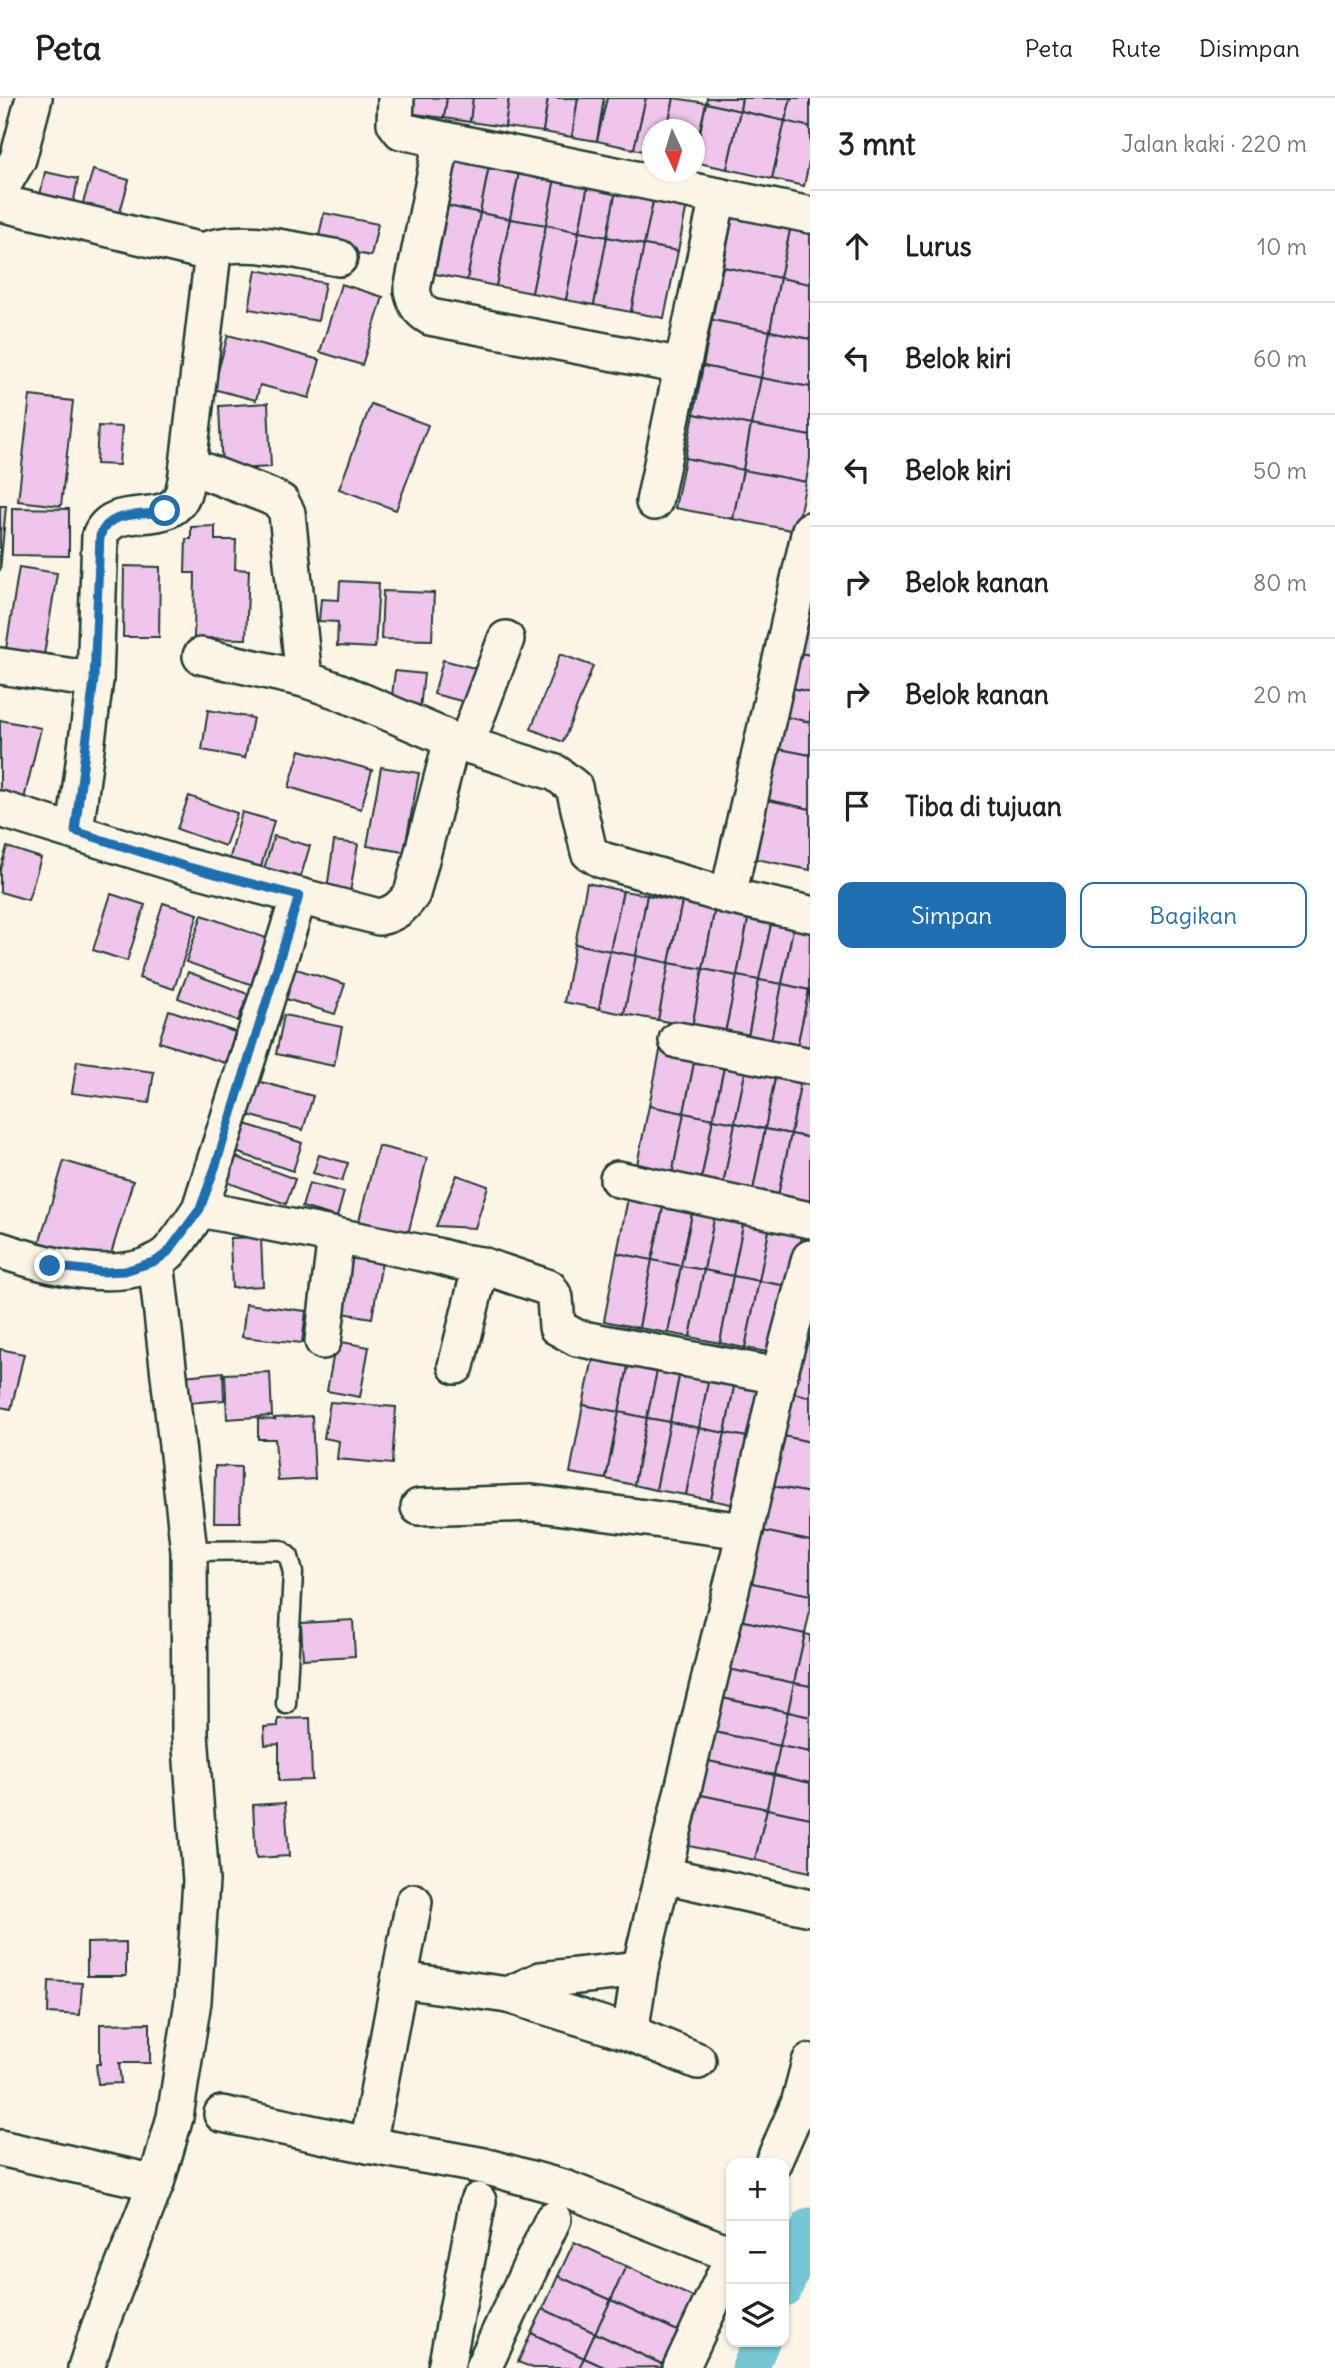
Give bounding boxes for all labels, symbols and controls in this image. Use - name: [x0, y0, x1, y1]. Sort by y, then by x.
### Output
- text: Peta: [35, 27, 101, 69]
- text: Peta: [1025, 33, 1073, 63]
- text: Rute: [1111, 33, 1161, 63]
- text: Disimpan: [1199, 33, 1300, 63]
- north arrow: [642, 119, 705, 182]
- text: 3 mnt: [838, 125, 916, 163]
- text: Jalan kaki · 220 m: [1122, 129, 1307, 158]
- icon: ahead: [838, 227, 876, 265]
- text: Lurus: [905, 230, 972, 263]
- text: 10 m: [1257, 232, 1307, 261]
- icon: left: [838, 339, 876, 377]
- text: Belok kiri: [905, 342, 1011, 375]
- text: 60 m: [1253, 344, 1307, 373]
- icon: left: [838, 451, 876, 489]
- text: Belok kiri: [905, 454, 1011, 487]
- text: 50 m: [1253, 456, 1307, 485]
- route start: [149, 495, 180, 526]
- icon: right: [838, 563, 876, 601]
- text: Belok kanan: [905, 566, 1049, 599]
- text: 80 m: [1253, 568, 1307, 597]
- icon: right: [838, 675, 876, 713]
- text: Belok kanan: [905, 678, 1049, 711]
- text: 20 m: [1254, 680, 1307, 709]
- icon: arrive: [838, 787, 876, 825]
- text: Tiba di tujuan: [905, 790, 1062, 823]
- button: Simpan: [838, 882, 1066, 948]
- button: Bagikan: [1080, 882, 1307, 948]
- route end: [34, 1250, 65, 1281]
- map controls: [726, 2158, 789, 2347]
- button: +: [726, 2158, 789, 2221]
- button: −: [726, 2221, 789, 2284]
- button: layers: [726, 2284, 789, 2347]

